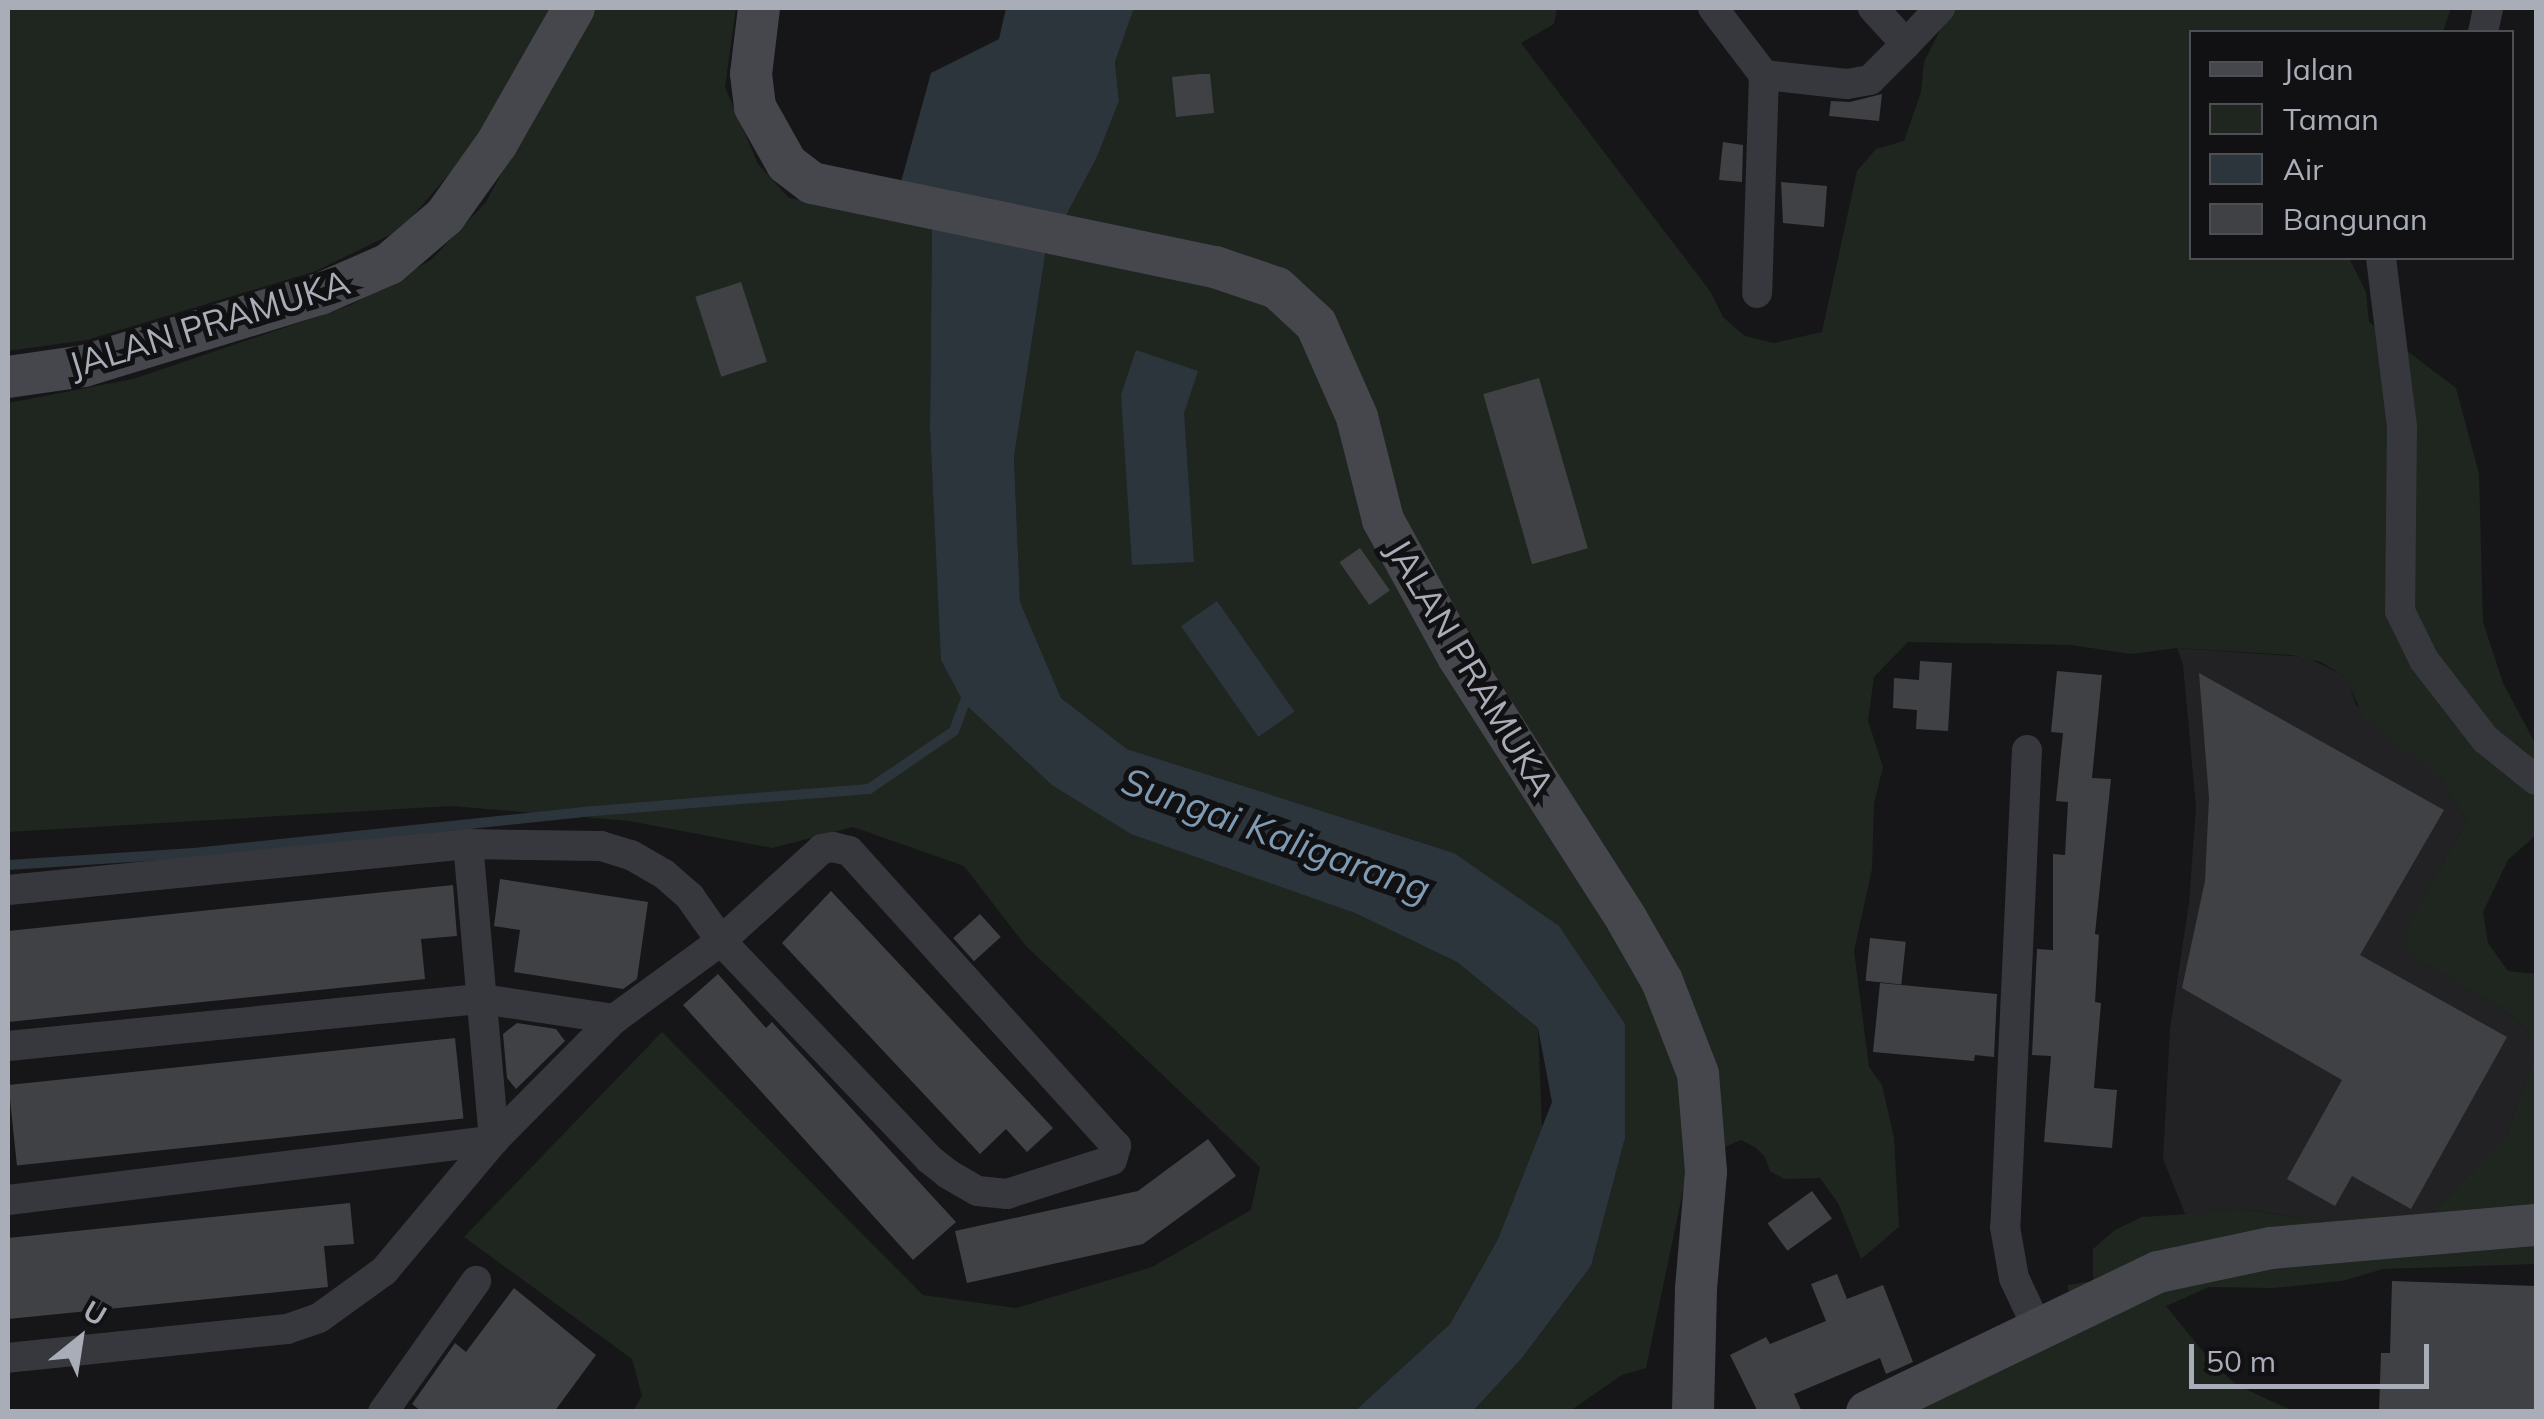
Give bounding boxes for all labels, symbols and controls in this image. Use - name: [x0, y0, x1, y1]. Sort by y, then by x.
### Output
- legend: [2189, 30, 2514, 260]
- text: Jalan: [2283, 50, 2354, 88]
- text: Taman: [2283, 100, 2379, 138]
- text: Air: [2283, 150, 2323, 188]
- text: Bangunan: [2283, 200, 2428, 238]
- street label: JALAN PRAMUKA: [63, 260, 355, 386]
- street label: JALAN PRAMUKA: [1378, 531, 1564, 803]
- water label: Sungai Kaligarang: [1116, 758, 1436, 912]
- north arrow: [30, 1289, 130, 1389]
- text: U: [78, 1292, 113, 1333]
- scale bar: [2194, 1324, 2434, 1386]
- text: 50 m: [2206, 1342, 2276, 1380]

